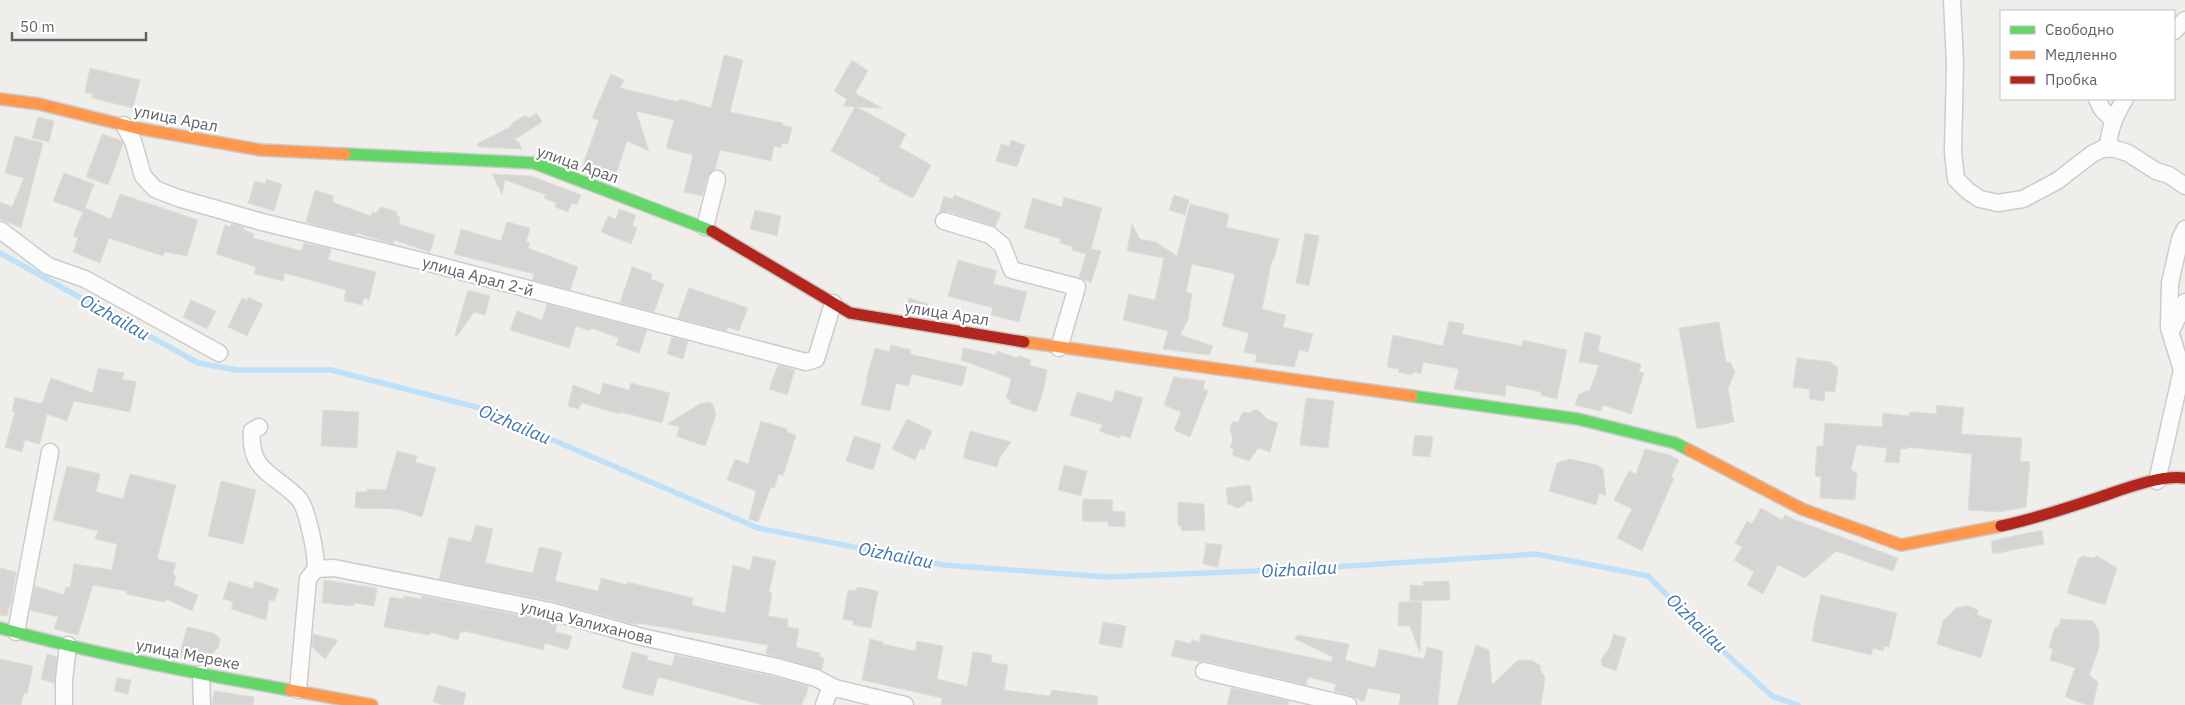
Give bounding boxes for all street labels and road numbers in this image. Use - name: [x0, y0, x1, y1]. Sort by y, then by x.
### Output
- street label: улица Арал: [132, 100, 220, 136]
- street label: улица Арал: [534, 141, 622, 187]
- street label: улица Арал 2-й: [420, 252, 536, 300]
- street label: улица Арал: [903, 296, 991, 330]
- street label: улица Уалиханова: [519, 596, 656, 648]
- street label: улица Мереке: [134, 634, 242, 674]

